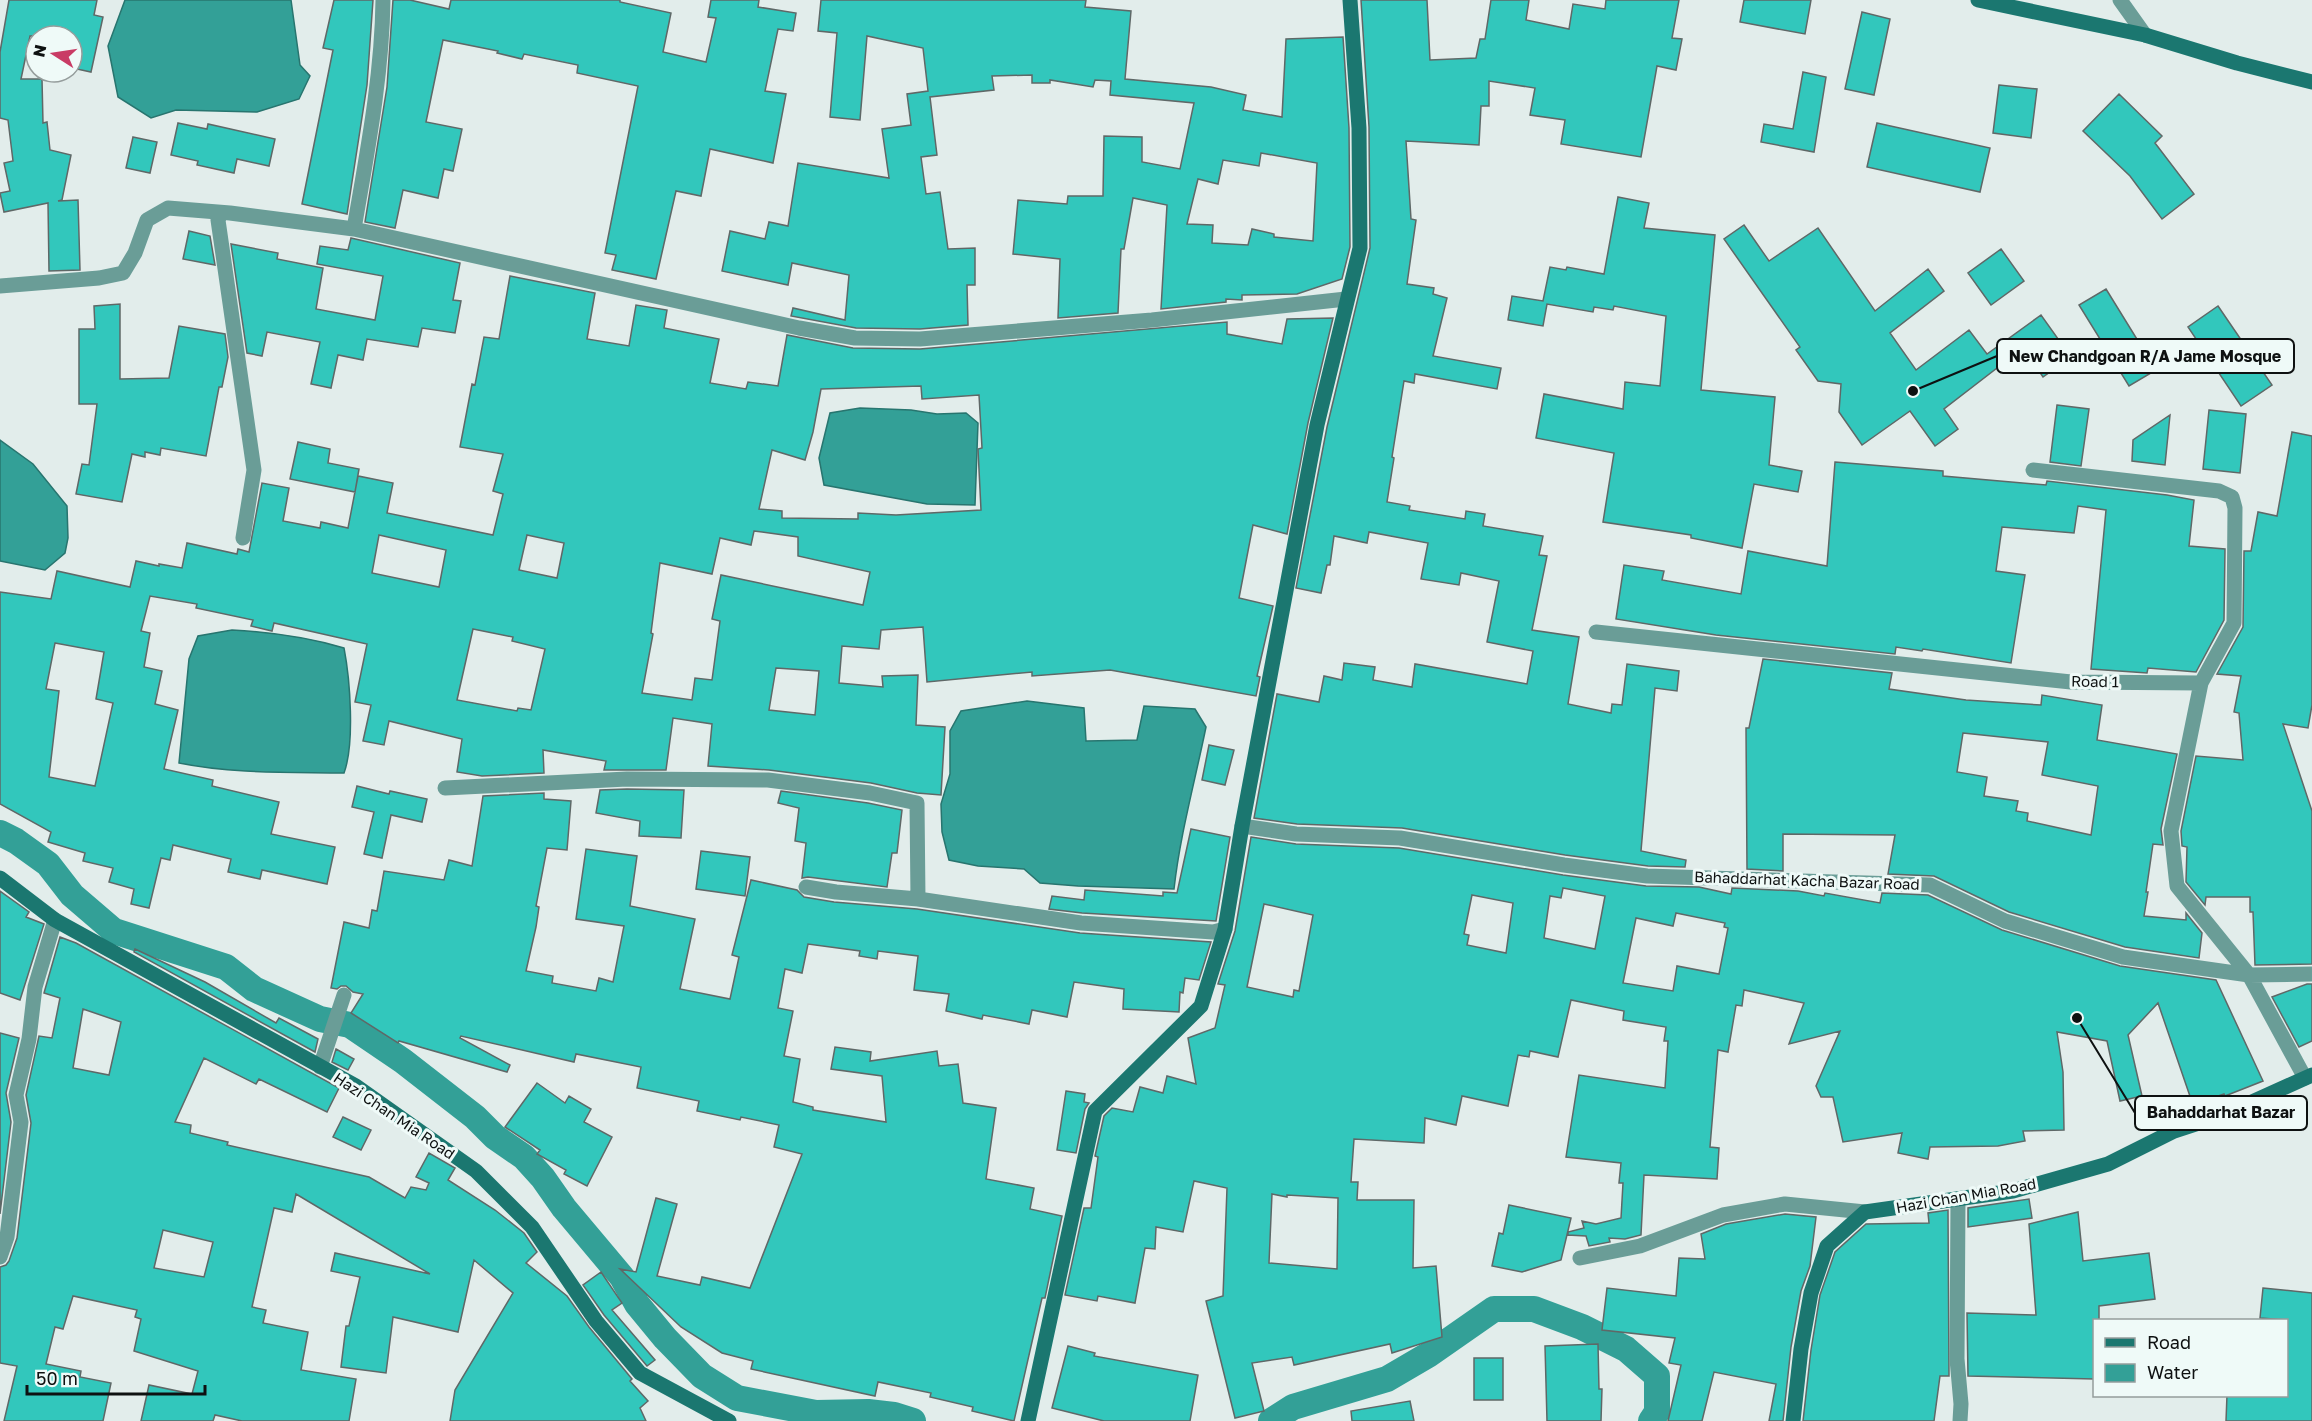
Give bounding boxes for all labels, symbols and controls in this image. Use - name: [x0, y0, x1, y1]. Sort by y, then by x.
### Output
- north arrow: [24, 24, 84, 84]
- text: N: [28, 43, 50, 59]
- callout: New Chandgoan R/A Jame Mosque: [1997, 339, 2294, 373]
- text: New Chandgoan R/A Jame Mosque: [2009, 346, 2281, 366]
- street label: Road 1: [2071, 672, 2119, 690]
- street label: Bahaddarhat Kacha Bazar Road: [1694, 867, 1920, 893]
- street label: Hazi Chan Mia Road: [331, 1068, 458, 1162]
- callout: Bahaddarhat Bazar: [2135, 1096, 2307, 1130]
- text: Bahaddarhat Bazar: [2147, 1102, 2295, 1122]
- street label: Hazi Chan Mia Road: [1894, 1174, 2037, 1216]
- legend: [2093, 1319, 2288, 1397]
- text: Road: [2147, 1331, 2191, 1353]
- scale bar: [27, 1358, 206, 1396]
- text: Water: [2147, 1361, 2198, 1383]
- text: 50 m: [36, 1367, 78, 1389]

